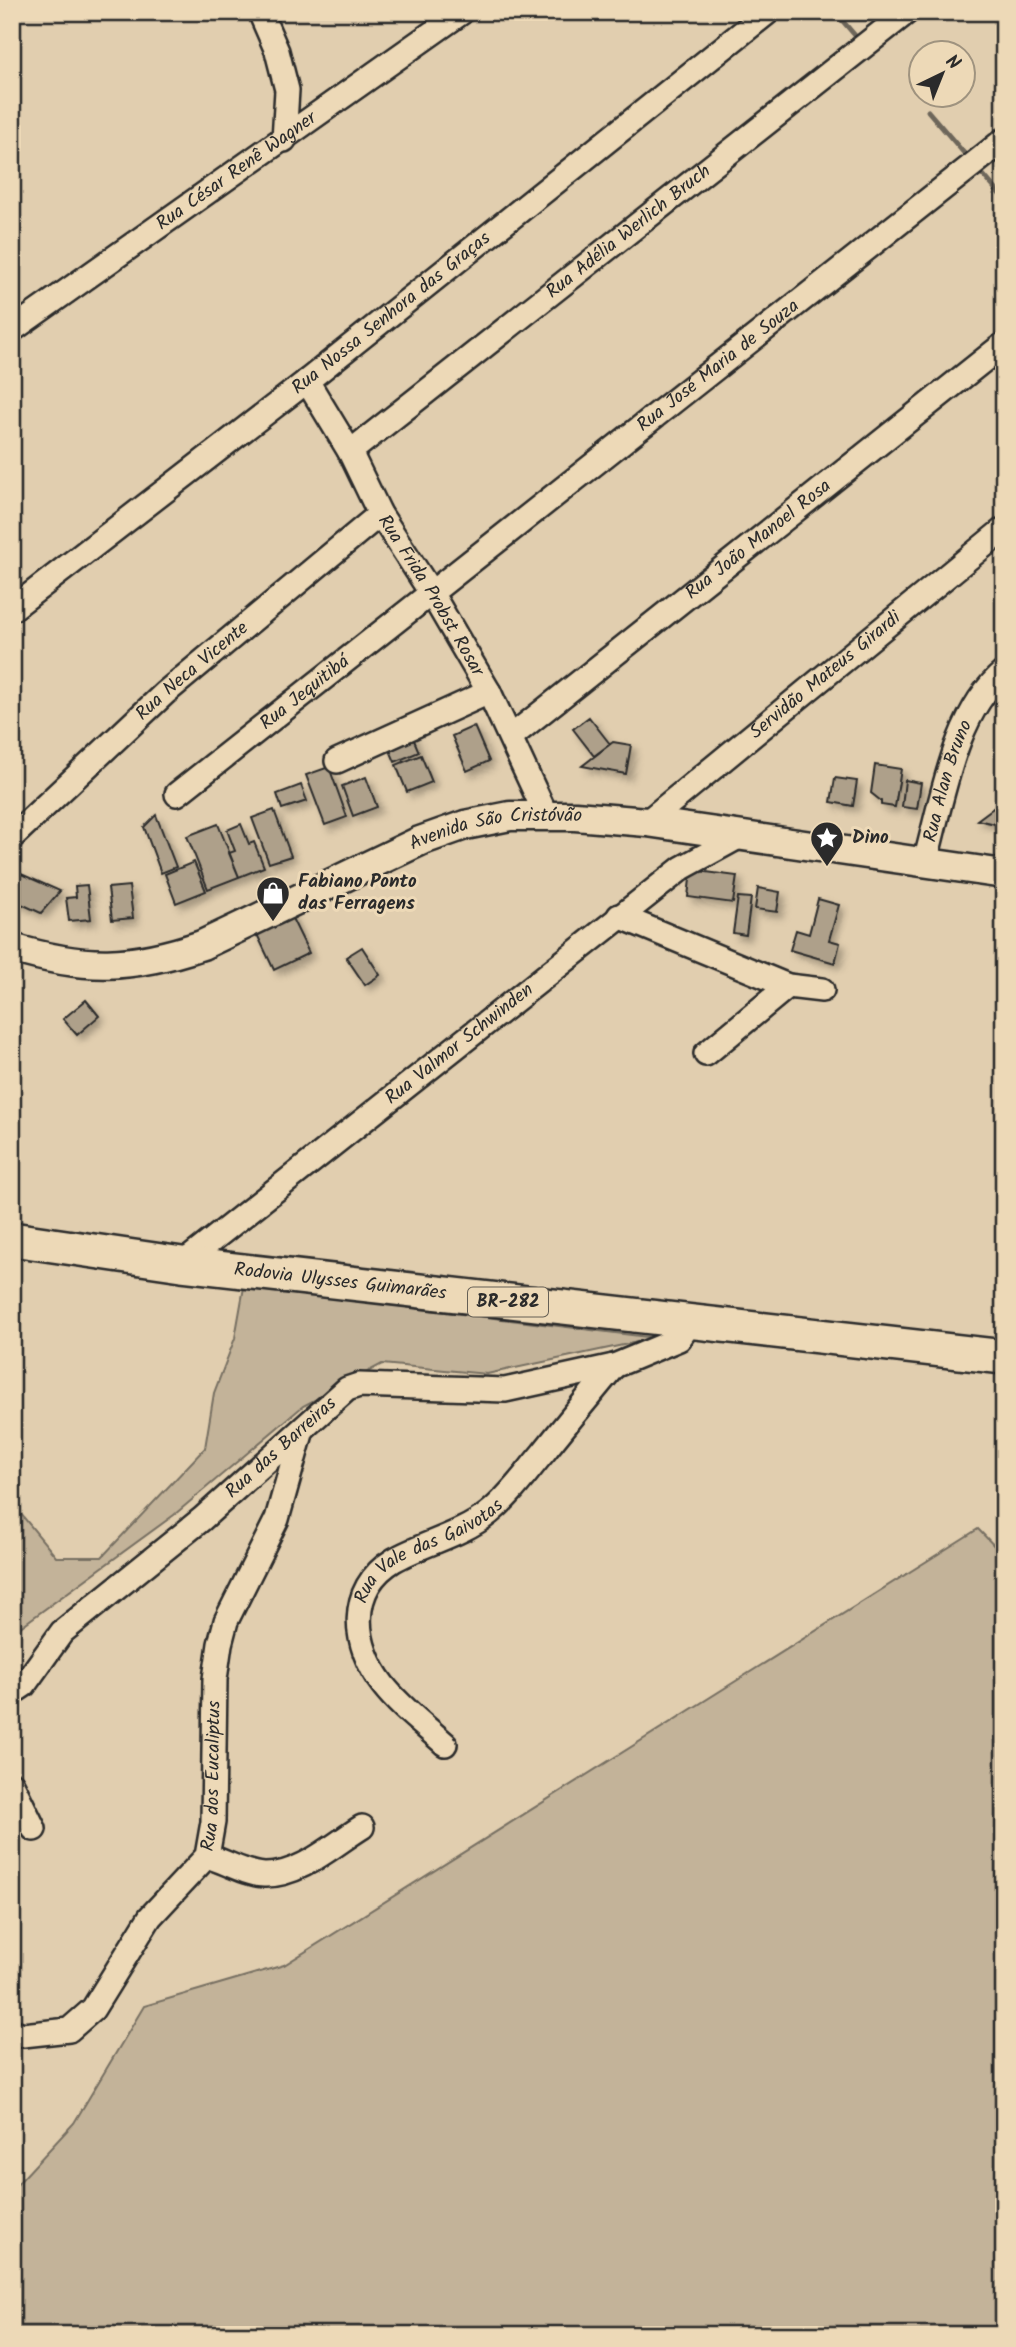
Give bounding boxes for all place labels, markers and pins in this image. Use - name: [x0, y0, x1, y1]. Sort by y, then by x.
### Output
- place icon: Dino: [808, 819, 846, 868]
- place label: Dino: [852, 823, 889, 853]
- place label: Fabiano Ponto das Ferragens: [298, 867, 417, 919]
- shop icon: Fabiano Ponto das Ferragens: [254, 874, 292, 923]

